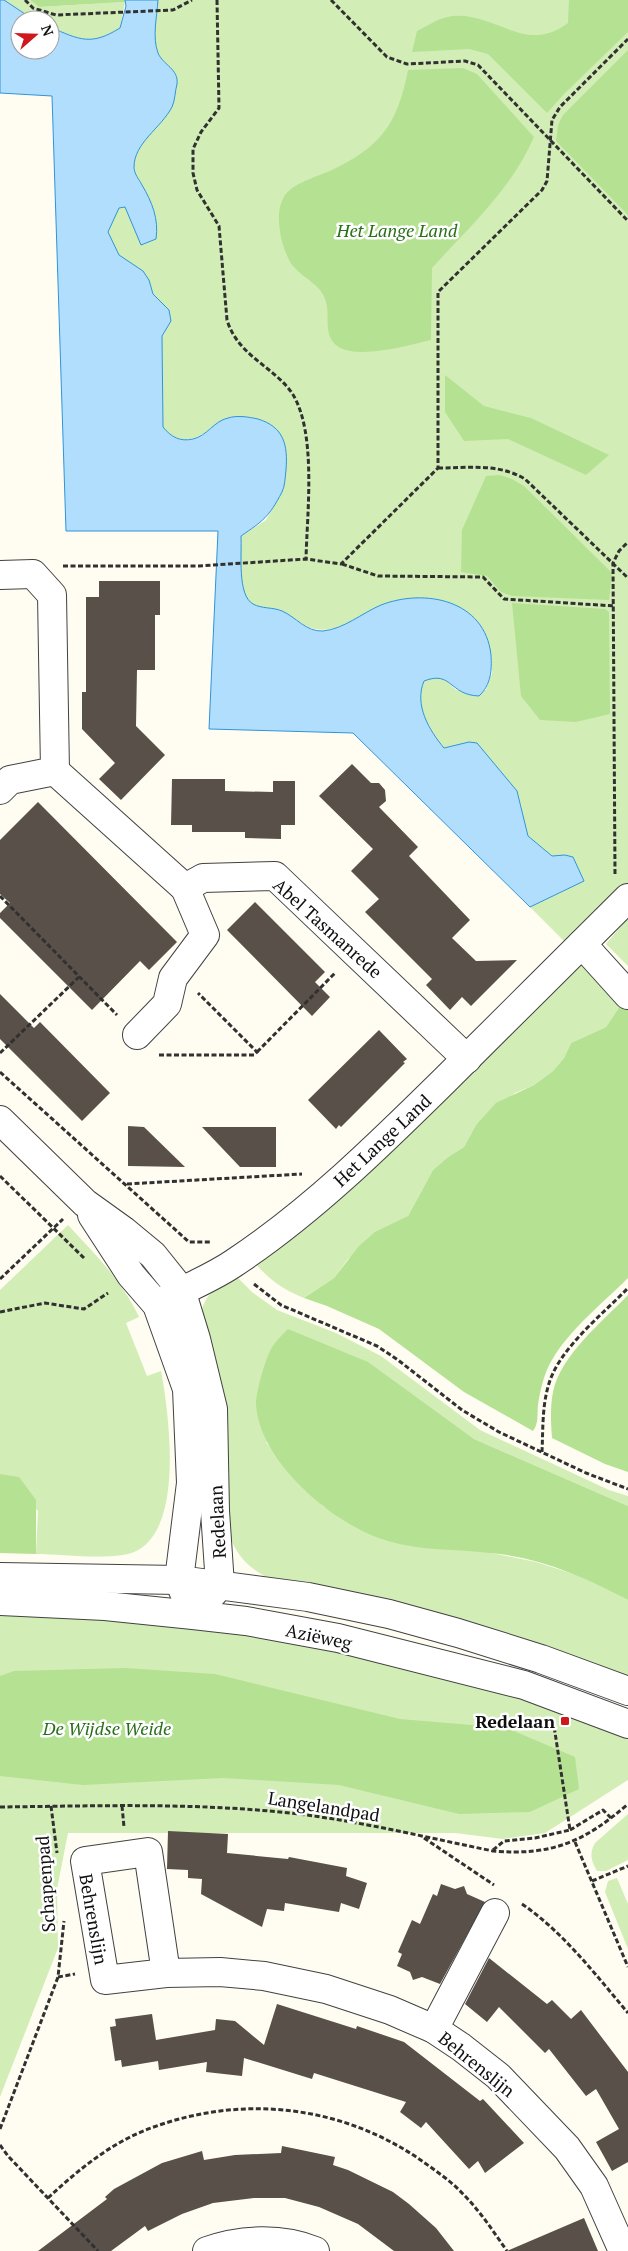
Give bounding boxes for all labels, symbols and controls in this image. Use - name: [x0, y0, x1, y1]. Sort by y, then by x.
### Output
- north arrow: [10, 10, 60, 60]
- text: N: [37, 22, 59, 39]
- park label: Het Lange Land: [335, 218, 458, 242]
- street label: Abel Tasmanrede: [268, 873, 388, 983]
- street label: Het Lange Land: [328, 1088, 436, 1192]
- street label: Redelaan: [203, 1484, 231, 1559]
- street label: Aziëweg: [284, 1617, 355, 1655]
- place label: Redelaan: [475, 1709, 555, 1733]
- marker: Redelaan: [559, 1715, 571, 1727]
- park label: De Wijdse Weide: [42, 1716, 171, 1740]
- street label: Langelandpad: [266, 1785, 382, 1827]
- street label: Schapenpad: [30, 1835, 60, 1933]
- street label: Behrenslijn: [74, 1872, 114, 1967]
- street label: Behrenslijn: [434, 2026, 520, 2102]

